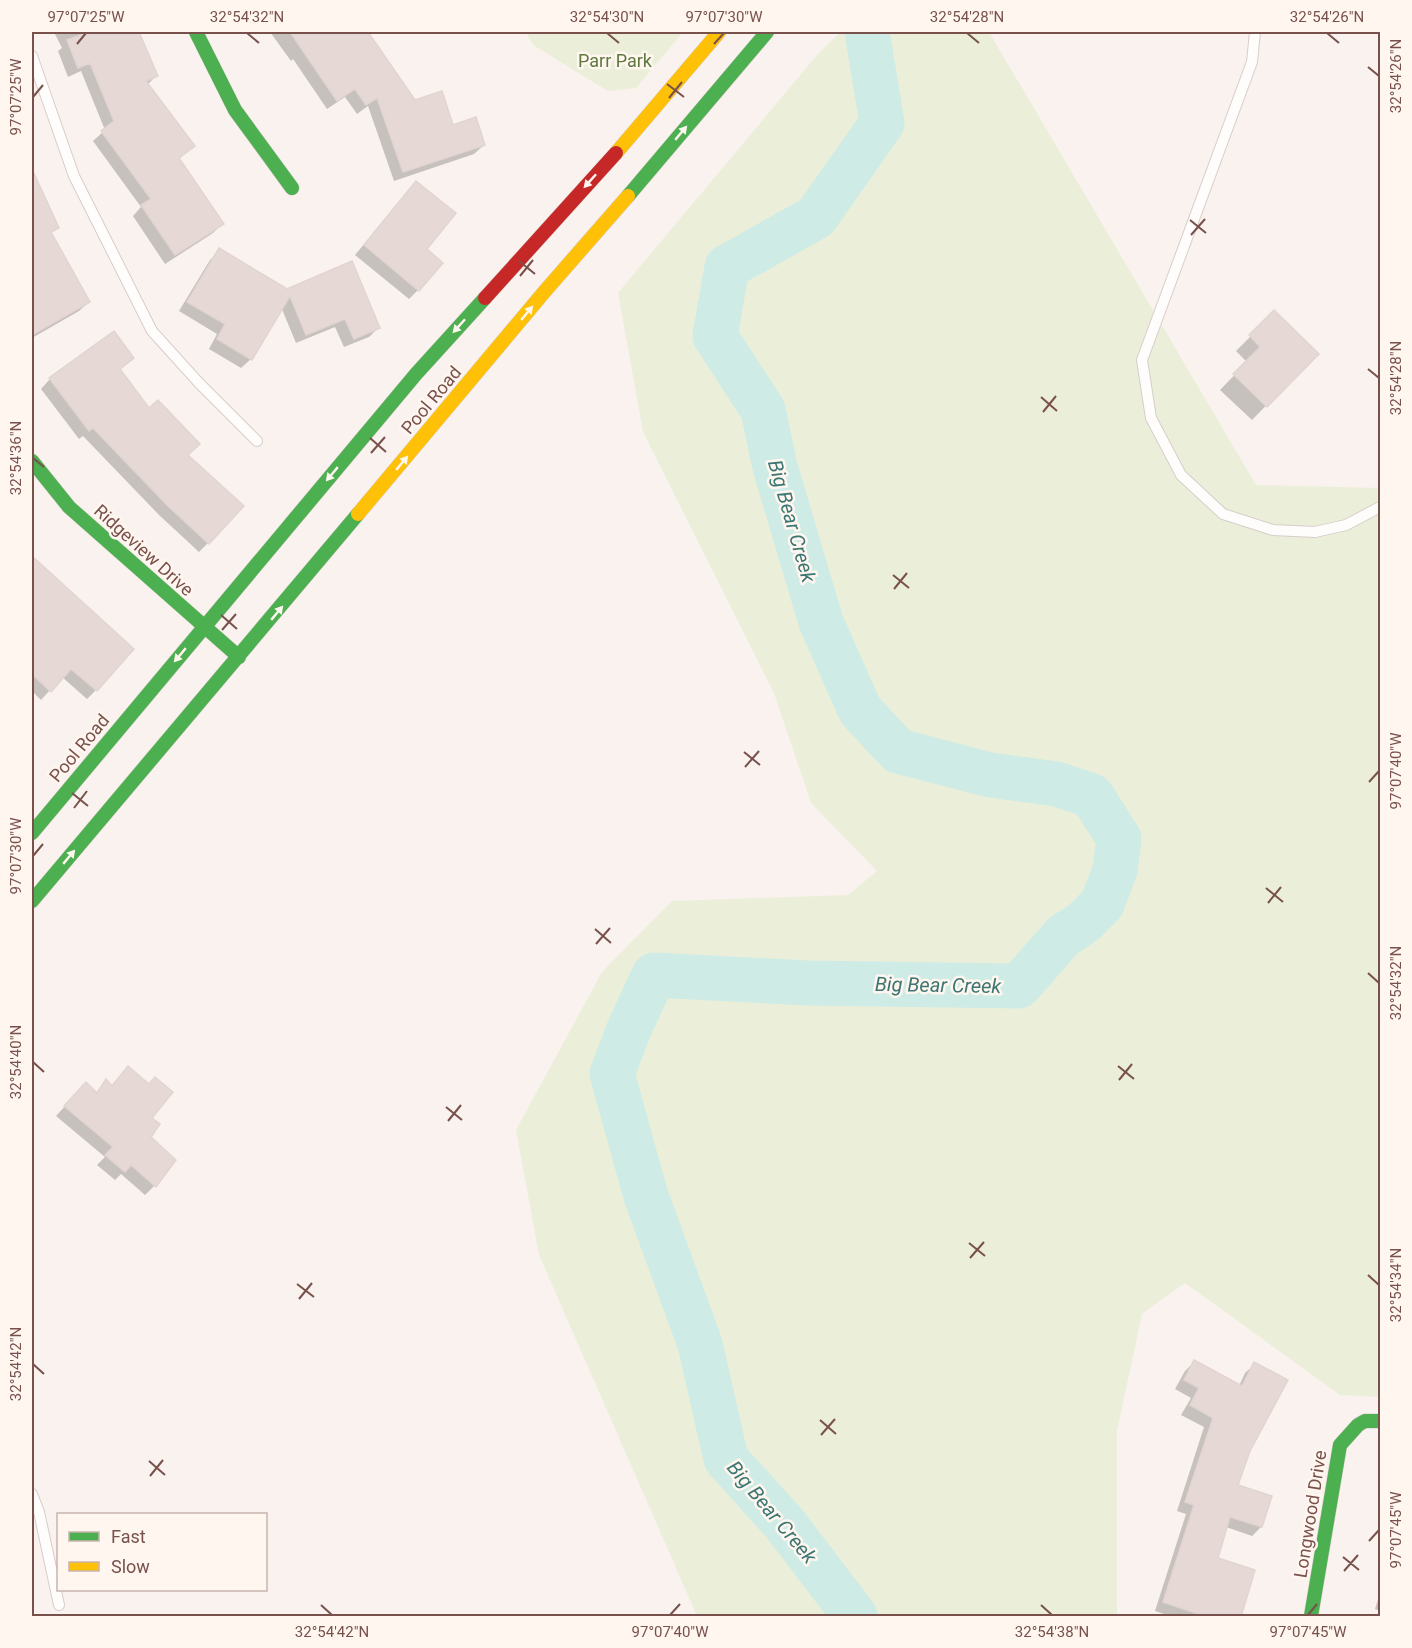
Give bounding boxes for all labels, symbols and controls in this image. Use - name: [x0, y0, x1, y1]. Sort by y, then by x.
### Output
- text: 97°07'25"W: [48, 8, 124, 26]
- text: 32°54'32"N: [210, 8, 284, 26]
- text: 32°54'30"N: [570, 8, 644, 26]
- text: 97°07'30"W: [686, 8, 762, 26]
- text: 32°54'28"N: [930, 8, 1004, 26]
- text: 32°54'26"N: [1290, 8, 1364, 26]
- text: 32°54'26"N: [1387, 39, 1405, 113]
- park label: Parr Park: [578, 50, 653, 71]
- text: 97°07'25"W: [7, 59, 25, 135]
- one-way arrow: [675, 125, 688, 141]
- one-way arrow: [583, 174, 597, 189]
- one-way arrow: [520, 305, 533, 321]
- one-way arrow: [453, 318, 466, 333]
- text: 32°54'28"N: [1387, 341, 1405, 415]
- street label: Pool Road: [397, 362, 465, 438]
- text: 32°54'36"N: [7, 421, 25, 495]
- one-way arrow: [395, 456, 408, 471]
- water label: Big Bear Creek: [763, 457, 821, 586]
- one-way arrow: [326, 466, 339, 482]
- street label: Ridgeview Drive: [90, 500, 198, 600]
- one-way arrow: [270, 606, 283, 621]
- one-way arrow: [174, 648, 187, 663]
- street label: Pool Road: [45, 710, 113, 786]
- text: 97°07'40"W: [1387, 733, 1405, 809]
- text: 97°07'30"W: [7, 818, 25, 894]
- one-way arrow: [63, 849, 76, 864]
- text: 32°54'32"N: [1387, 946, 1405, 1020]
- water label: Big Bear Creek: [875, 972, 1003, 998]
- text: 32°54'40"N: [7, 1025, 25, 1099]
- text: 32°54'34"N: [1387, 1248, 1405, 1322]
- text: 32°54'42"N: [7, 1327, 25, 1401]
- street label: Longwood Drive: [1290, 1449, 1330, 1579]
- water label: Big Bear Creek: [722, 1456, 823, 1569]
- text: 97°07'45"W: [1387, 1492, 1405, 1568]
- legend: [57, 1513, 267, 1591]
- text: Fast: [111, 1526, 146, 1547]
- text: Slow: [111, 1556, 150, 1577]
- text: 32°54'42"N: [295, 1623, 369, 1641]
- text: 97°07'40"W: [632, 1623, 708, 1641]
- text: 32°54'38"N: [1015, 1623, 1089, 1641]
- text: 97°07'45"W: [1270, 1623, 1346, 1641]

